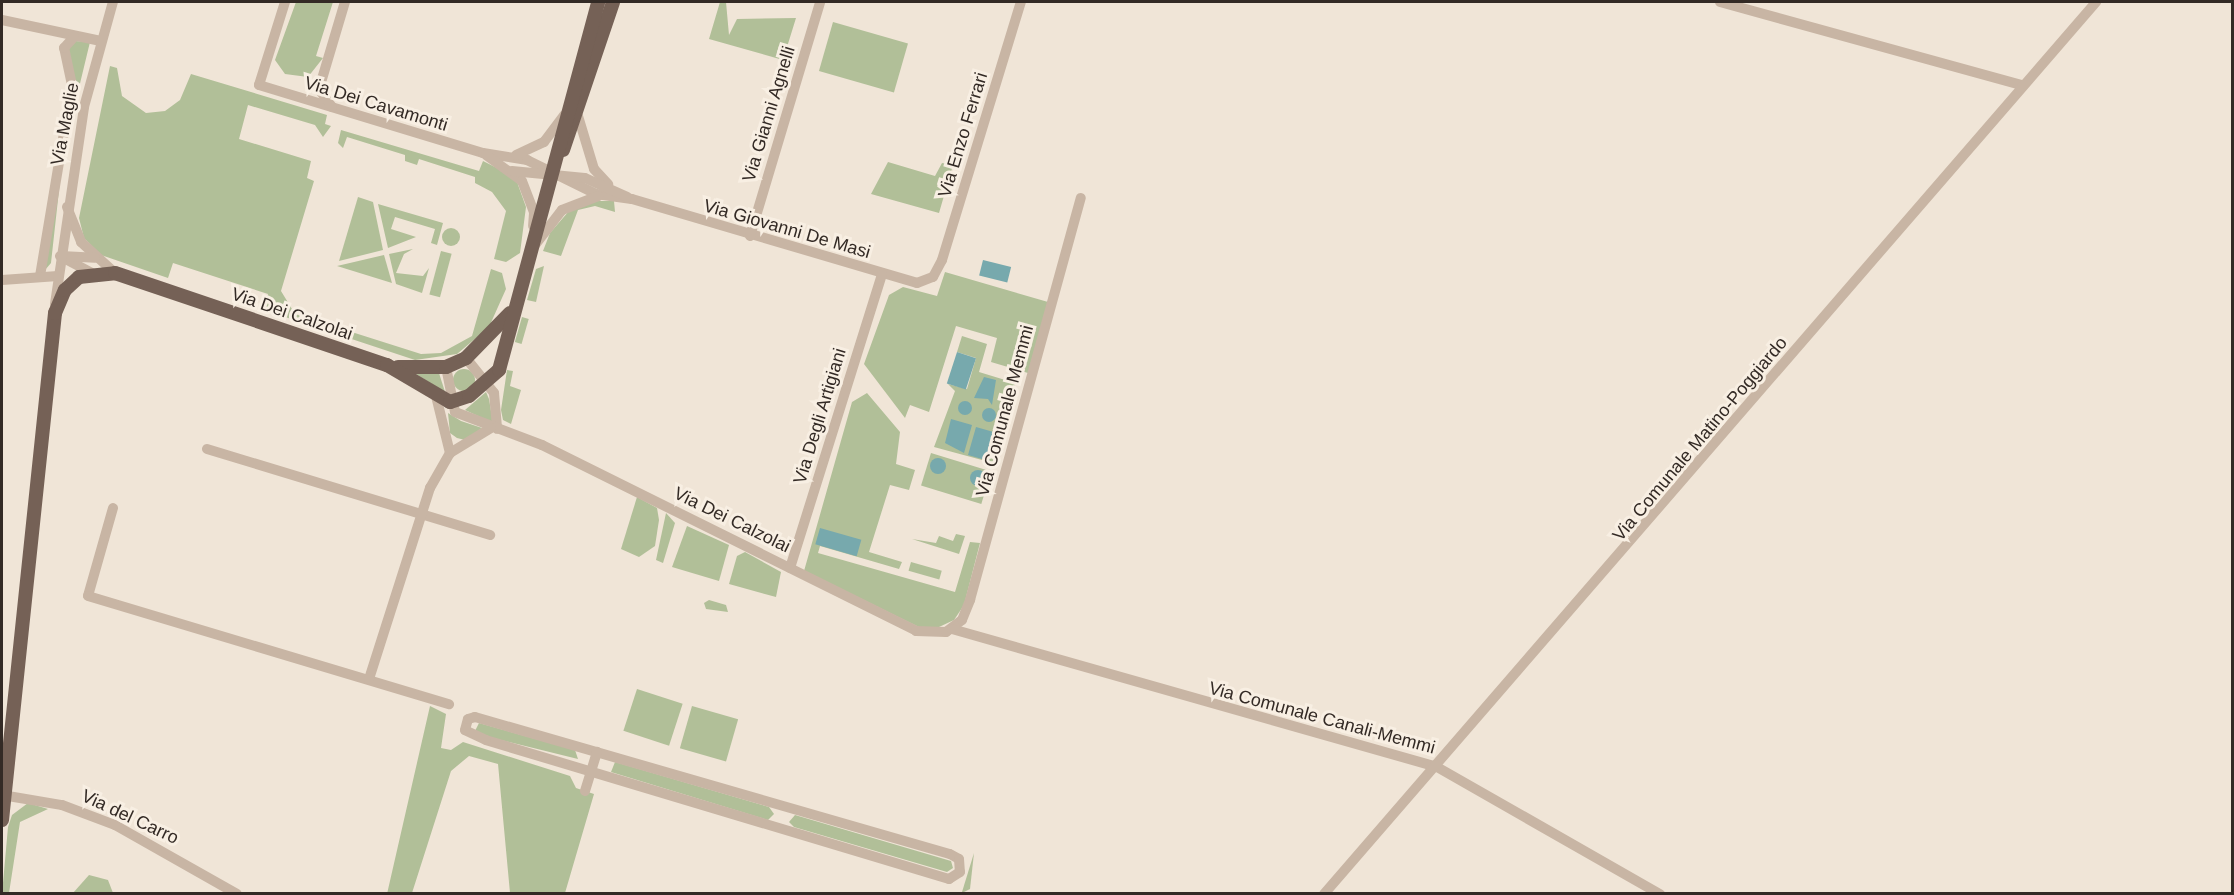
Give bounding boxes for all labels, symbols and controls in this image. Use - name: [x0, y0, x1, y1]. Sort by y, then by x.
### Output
- street label: Via Gianni Agnelli: [738, 43, 800, 185]
- street label: Via Enzo Ferrari: [934, 70, 992, 200]
- street label: Via Dei Cavamonti: [302, 72, 450, 136]
- street label: Via Maglie: [46, 81, 84, 167]
- street label: Via Giovanni De Masi: [701, 195, 873, 263]
- street label: Via Dei Calzolai: [229, 283, 355, 345]
- street label: Via Comunale Memmi: [972, 323, 1038, 499]
- street label: Via Comunale Matino-Poggiardo: [1608, 333, 1792, 545]
- street label: Via Degli Artigiani: [789, 345, 851, 487]
- street label: Via Dei Calzolai: [670, 483, 794, 557]
- street label: Via Comunale Canali-Memmi: [1206, 677, 1438, 759]
- street label: Via del Carro: [78, 785, 182, 849]

